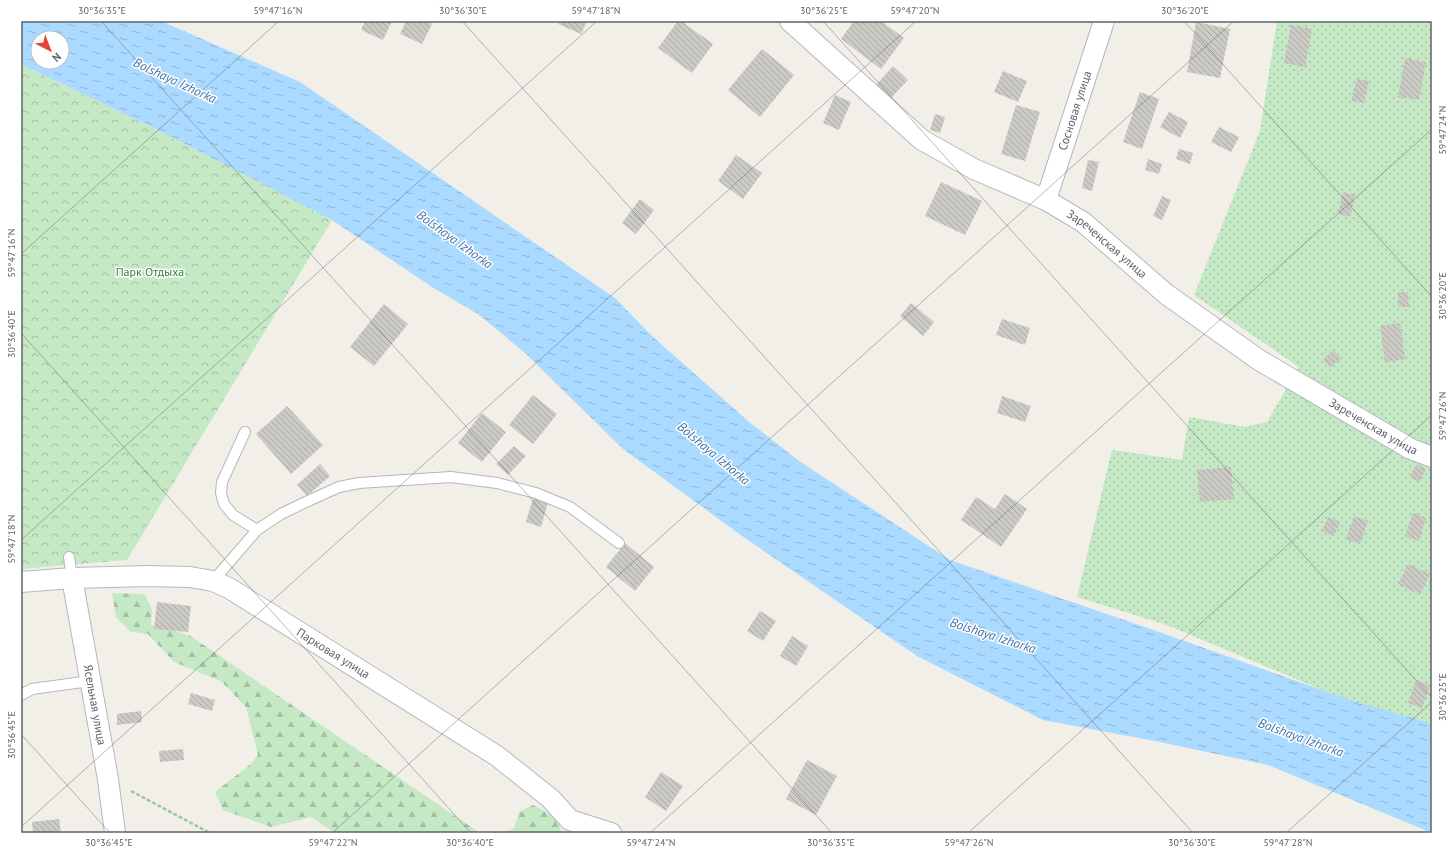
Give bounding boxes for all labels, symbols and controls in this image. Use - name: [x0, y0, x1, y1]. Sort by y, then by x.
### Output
- text: 30°36'35"E: [78, 4, 126, 17]
- text: 59°47'16"N: [253, 4, 303, 17]
- text: 30°36'30"E: [439, 4, 487, 17]
- text: 59°47'18"N: [571, 4, 621, 17]
- text: 30°36'25"E: [800, 4, 848, 17]
- text: 59°47'20"N: [890, 4, 940, 17]
- text: 30°36'20"E: [1161, 4, 1209, 17]
- north arrow: [30, 30, 70, 70]
- text: N: [49, 50, 64, 65]
- water label: Bolshaya Izhorka: [131, 54, 220, 107]
- street label: Сосновая улица: [1055, 69, 1094, 152]
- text: 59°47'24"N: [1436, 105, 1449, 155]
- water label: Bolshaya Izhorka: [414, 206, 496, 273]
- street label: Зареченская улица: [1064, 206, 1151, 281]
- text: 59°47'16"N: [5, 228, 18, 278]
- park label: Парк Отдыха: [116, 264, 184, 279]
- text: 30°36'20"E: [1436, 272, 1449, 320]
- text: 30°36'40"E: [5, 310, 18, 358]
- text: 59°47'26"N: [1436, 391, 1449, 441]
- street label: Зареченская улица: [1326, 395, 1420, 458]
- water label: Bolshaya Izhorka: [674, 418, 754, 489]
- text: 59°47'18"N: [5, 514, 18, 564]
- water label: Bolshaya Izhorka: [948, 614, 1039, 658]
- street label: Парковая улица: [294, 624, 373, 682]
- street label: Ясельная улица: [81, 664, 110, 746]
- text: 30°36'25"E: [1436, 673, 1449, 721]
- text: 30°36'45"E: [5, 711, 18, 759]
- water label: Bolshaya Izhorka: [1256, 714, 1346, 761]
- text: 30°36'45"E: [85, 836, 133, 849]
- text: 59°47'22"N: [308, 836, 358, 849]
- text: 30°36'40"E: [446, 836, 494, 849]
- text: 59°47'24"N: [626, 836, 676, 849]
- text: 30°36'35"E: [807, 836, 855, 849]
- text: 59°47'26"N: [944, 836, 994, 849]
- text: 30°36'30"E: [1168, 836, 1216, 849]
- text: 59°47'28"N: [1263, 836, 1313, 849]

